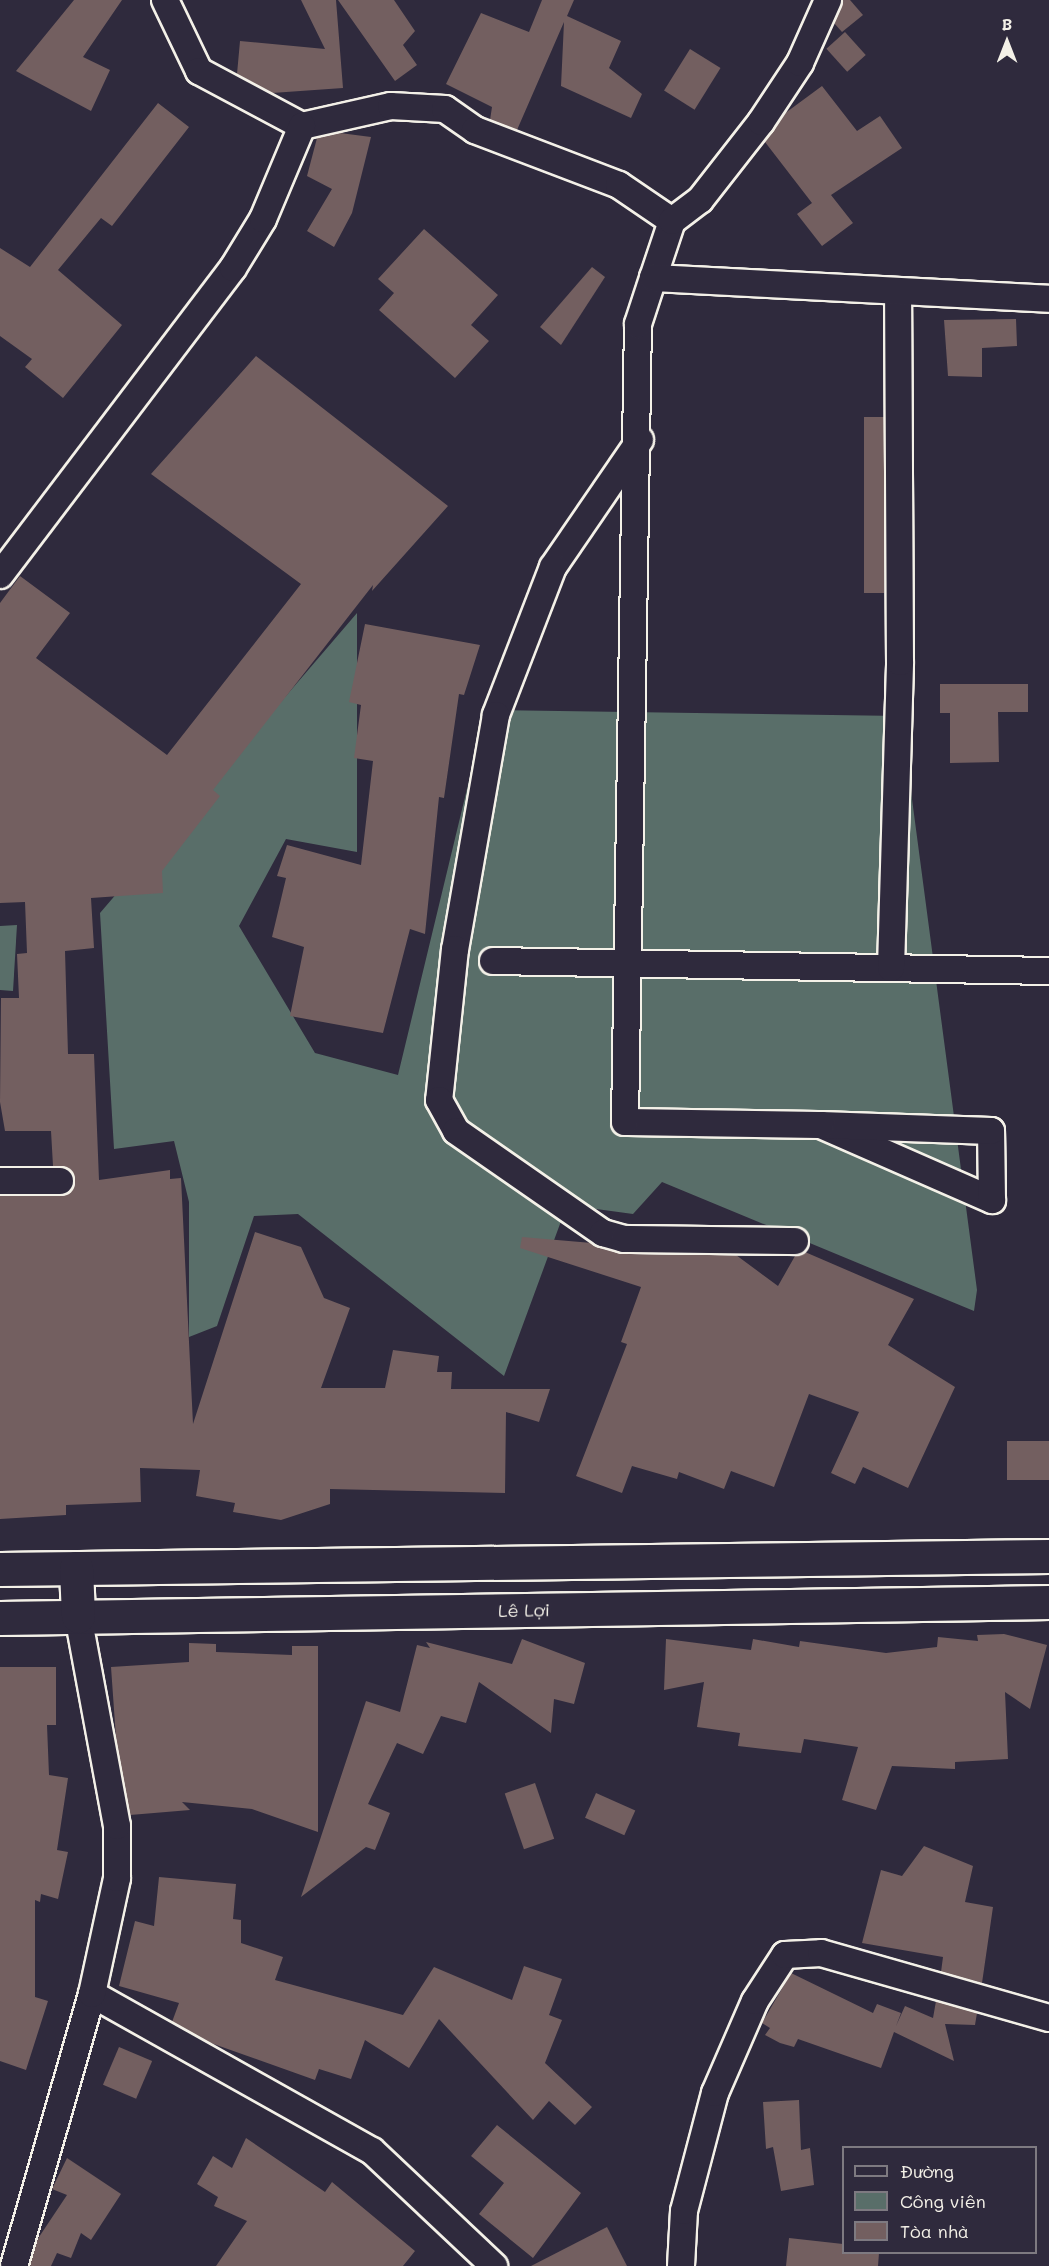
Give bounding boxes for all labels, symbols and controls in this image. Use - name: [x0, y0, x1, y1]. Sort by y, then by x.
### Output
- north arrow: [977, 12, 1037, 72]
- text: B: [1002, 13, 1012, 34]
- street label: Lê Lợi: [498, 1599, 550, 1621]
- legend: [842, 2146, 1037, 2254]
- text: Đường: [900, 2159, 954, 2183]
- text: Công viên: [900, 2189, 986, 2213]
- text: Tòa nhà: [900, 2219, 969, 2243]

